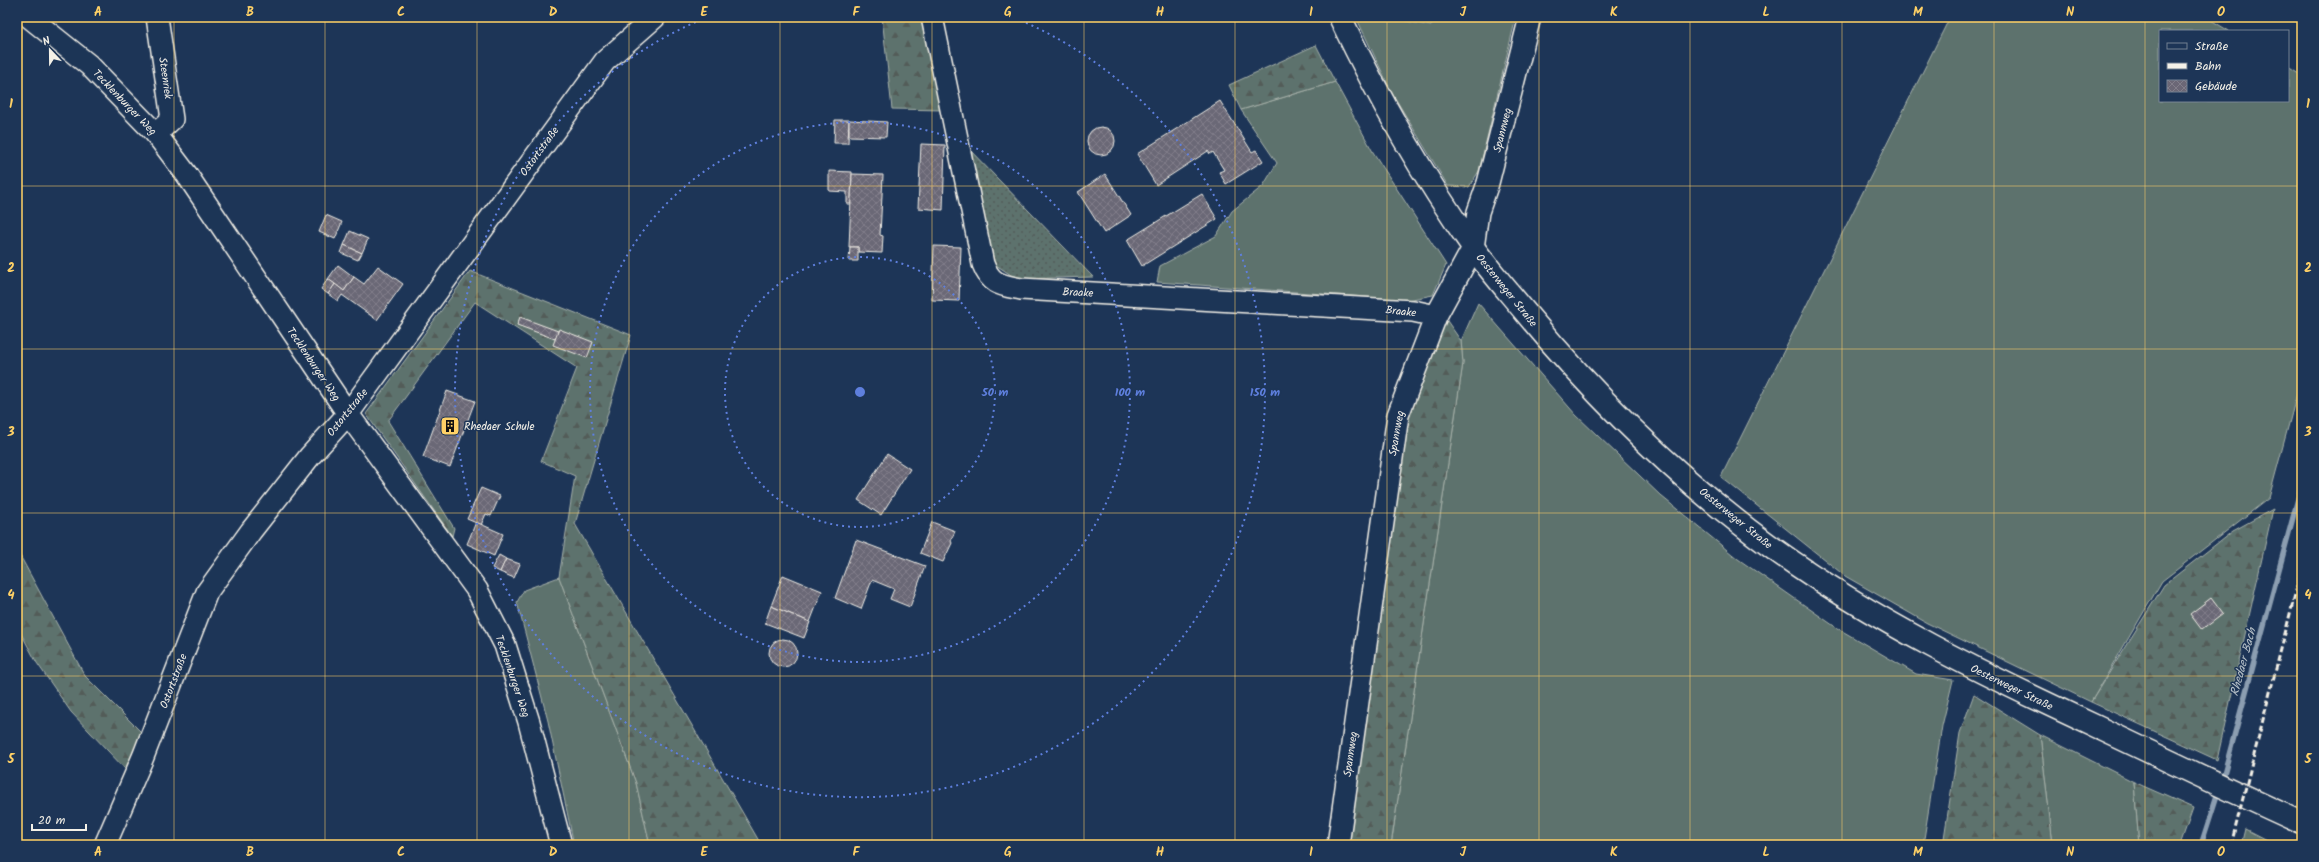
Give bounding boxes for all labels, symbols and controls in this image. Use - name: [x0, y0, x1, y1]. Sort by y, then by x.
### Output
- text: A: [94, 2, 102, 23]
- text: B: [246, 2, 254, 23]
- text: C: [397, 2, 405, 23]
- text: D: [549, 2, 558, 23]
- text: E: [700, 2, 708, 23]
- text: F: [852, 2, 860, 23]
- text: G: [1004, 2, 1012, 23]
- text: H: [1156, 2, 1165, 23]
- text: I: [1309, 2, 1313, 23]
- text: J: [1460, 2, 1467, 23]
- text: K: [1610, 2, 1618, 23]
- text: L: [1762, 2, 1770, 23]
- text: M: [1913, 2, 1923, 23]
- text: N: [2066, 2, 2075, 23]
- text: O: [2217, 2, 2225, 23]
- north arrow: [30, 30, 70, 70]
- legend: [2159, 30, 2289, 102]
- text: N: [40, 32, 53, 51]
- text: Straße: [2195, 37, 2229, 56]
- street label: Steenriek: [153, 56, 177, 101]
- text: Bahn: [2195, 57, 2221, 76]
- street label: Tecklenburger Weg: [88, 65, 161, 140]
- text: Gebäude: [2195, 77, 2237, 96]
- text: 1: [9, 94, 13, 115]
- text: 1: [2306, 94, 2310, 115]
- street label: Spannweg: [1489, 106, 1517, 155]
- street label: Ostortstraße: [516, 123, 564, 180]
- street label: Oesterweger Straße: [1471, 250, 1542, 331]
- text: 2: [7, 258, 15, 279]
- text: 2: [2304, 258, 2312, 279]
- street label: Braake: [1062, 283, 1094, 303]
- street label: Braake: [1385, 301, 1417, 323]
- street label: Tecklenburger Weg: [282, 324, 345, 405]
- text: 50 m: [981, 383, 1009, 402]
- text: 100 m: [1115, 383, 1145, 402]
- text: 150 m: [1250, 383, 1280, 402]
- street label: Ostortstraße: [323, 385, 373, 441]
- centre of rings: [853, 385, 867, 399]
- street label: Spannweg: [1384, 409, 1410, 457]
- building icon: Rhedaer Schule: [439, 415, 461, 437]
- place label: Rhedaer Schule: [464, 418, 535, 436]
- text: 3: [6, 422, 15, 443]
- text: 3: [2303, 422, 2312, 443]
- street label: Oesterweger Straße: [1695, 483, 1776, 554]
- text: 4: [7, 585, 15, 606]
- text: 4: [2304, 585, 2312, 606]
- water label: Rhedaer Bach: [2225, 625, 2262, 698]
- street label: Tecklenburger Weg: [490, 633, 535, 720]
- street label: Ostortstraße: [155, 651, 193, 712]
- street label: Oesterweger Straße: [1967, 660, 2056, 716]
- street label: Spannweg: [1339, 730, 1363, 778]
- text: 5: [7, 749, 16, 770]
- text: 5: [2304, 749, 2313, 770]
- scale bar: [32, 806, 86, 832]
- text: 20 m: [38, 811, 66, 830]
- text: A: [94, 842, 102, 862]
- text: B: [246, 842, 254, 862]
- text: C: [397, 842, 405, 862]
- text: D: [549, 842, 558, 862]
- text: E: [700, 842, 708, 862]
- text: F: [852, 842, 860, 862]
- text: G: [1004, 842, 1012, 862]
- text: H: [1156, 842, 1165, 862]
- text: I: [1309, 842, 1313, 862]
- text: J: [1460, 842, 1467, 862]
- text: K: [1610, 842, 1618, 862]
- text: L: [1762, 842, 1770, 862]
- text: M: [1913, 842, 1923, 862]
- text: N: [2066, 842, 2075, 862]
- text: O: [2217, 842, 2225, 862]

